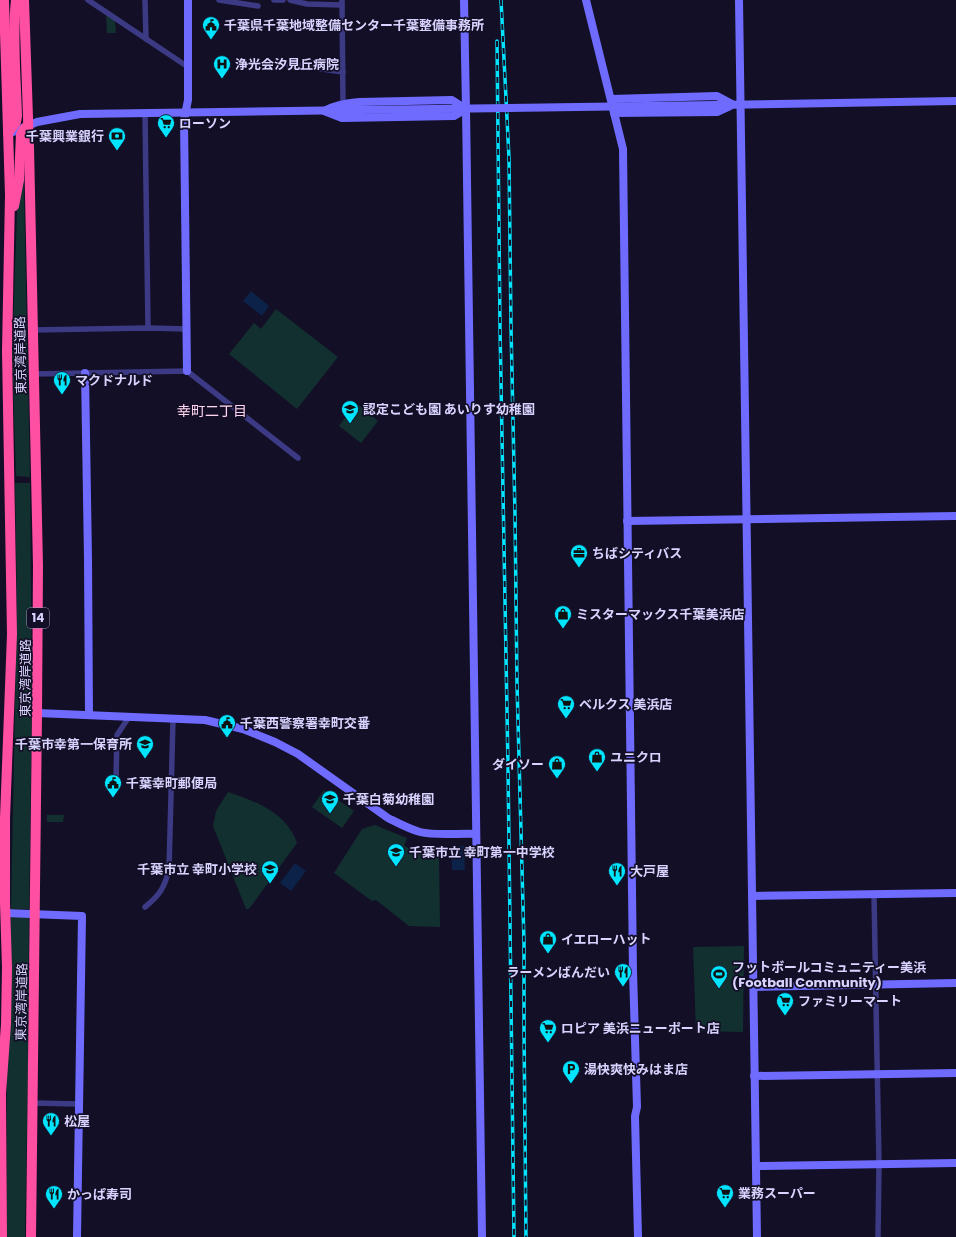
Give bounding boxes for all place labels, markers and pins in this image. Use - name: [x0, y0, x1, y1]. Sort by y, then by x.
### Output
- public building icon: 千葉県千葉地域整備センター千葉整備事務所: [201, 15, 221, 40]
- place label: 千葉県千葉地域整備センター千葉整備事務所: [224, 16, 484, 35]
- hospital icon: 浄光会汐見丘病院: [212, 54, 232, 79]
- place label: 浄光会汐見丘病院: [235, 55, 339, 74]
- supermarket icon: ローソン: [156, 113, 176, 138]
- place label: ローソン: [179, 114, 231, 133]
- bank icon: 千葉興業銀行: [107, 126, 127, 151]
- place label: 千葉興業銀行: [26, 127, 104, 146]
- restaurant icon: マクドナルド: [52, 370, 72, 395]
- place label: マクドナルド: [75, 371, 153, 390]
- school or university icon: 認定こども園 あいりす幼稚園: [340, 399, 360, 424]
- place label: 認定こども園 あいりす幼稚園: [363, 400, 535, 419]
- office icon: ちばシティバス: [569, 543, 589, 568]
- place label: ちばシティバス: [592, 544, 682, 563]
- shop icon: ミスターマックス千葉美浜店: [553, 604, 573, 629]
- place label: ミスターマックス千葉美浜店: [576, 605, 745, 624]
- supermarket icon: ベルクス 美浜店: [556, 694, 576, 719]
- place label: ベルクス 美浜店: [579, 695, 672, 714]
- public building icon: 千葉西警察署幸町交番: [217, 713, 237, 738]
- place label: 千葉西警察署幸町交番: [240, 714, 370, 733]
- school or university icon: 千葉市幸第一保育所: [135, 734, 155, 759]
- place label: 千葉市幸第一保育所: [15, 735, 132, 754]
- shop icon: ユニクロ: [587, 747, 607, 772]
- place label: ユニクロ: [610, 748, 662, 767]
- shop icon: ダイソー: [547, 754, 567, 779]
- place label: ダイソー: [492, 755, 544, 774]
- public building icon: 千葉幸町郵便局: [103, 773, 123, 798]
- place label: 千葉幸町郵便局: [126, 774, 217, 793]
- school or university icon: 千葉白菊幼稚園: [320, 789, 340, 814]
- place label: 千葉白菊幼稚園: [343, 790, 434, 809]
- school or university icon: 千葉市立 幸町第一中学校: [386, 842, 406, 867]
- place label: 千葉市立 幸町第一中学校: [409, 843, 555, 862]
- school or university icon: 千葉市立 幸町小学校: [260, 859, 280, 884]
- place label: 千葉市立 幸町小学校: [137, 860, 257, 879]
- restaurant icon: 大戸屋: [607, 861, 627, 886]
- place label: 大戸屋: [630, 862, 669, 881]
- shop icon: イエローハット: [538, 929, 558, 954]
- place label: イエローハット: [561, 930, 652, 949]
- place label: フットボールコミュニティー美浜 (Football Community): [732, 958, 926, 992]
- restaurant icon: ラーメンばんだい: [613, 962, 633, 987]
- place label: ラーメンばんだい: [507, 963, 610, 982]
- sports icon: フットボールコミュニティー美浜 (Football Community): [709, 964, 729, 989]
- supermarket icon: ファミリーマート: [775, 991, 795, 1016]
- place label: ファミリーマート: [798, 992, 902, 1011]
- supermarket icon: ロピア 美浜ニューポート店: [538, 1018, 558, 1043]
- place label: ロピア 美浜ニューポート店: [561, 1019, 720, 1038]
- parking icon: 湯快爽快みはま店: [561, 1059, 581, 1084]
- place label: 湯快爽快みはま店: [584, 1060, 688, 1079]
- restaurant icon: 松屋: [41, 1111, 61, 1136]
- place label: 松屋: [64, 1112, 90, 1131]
- supermarket icon: 業務スーパー: [715, 1183, 735, 1208]
- restaurant icon: かっぱ寿司: [44, 1184, 64, 1209]
- place label: 業務スーパー: [738, 1184, 816, 1203]
- place label: かっぱ寿司: [67, 1185, 132, 1204]

